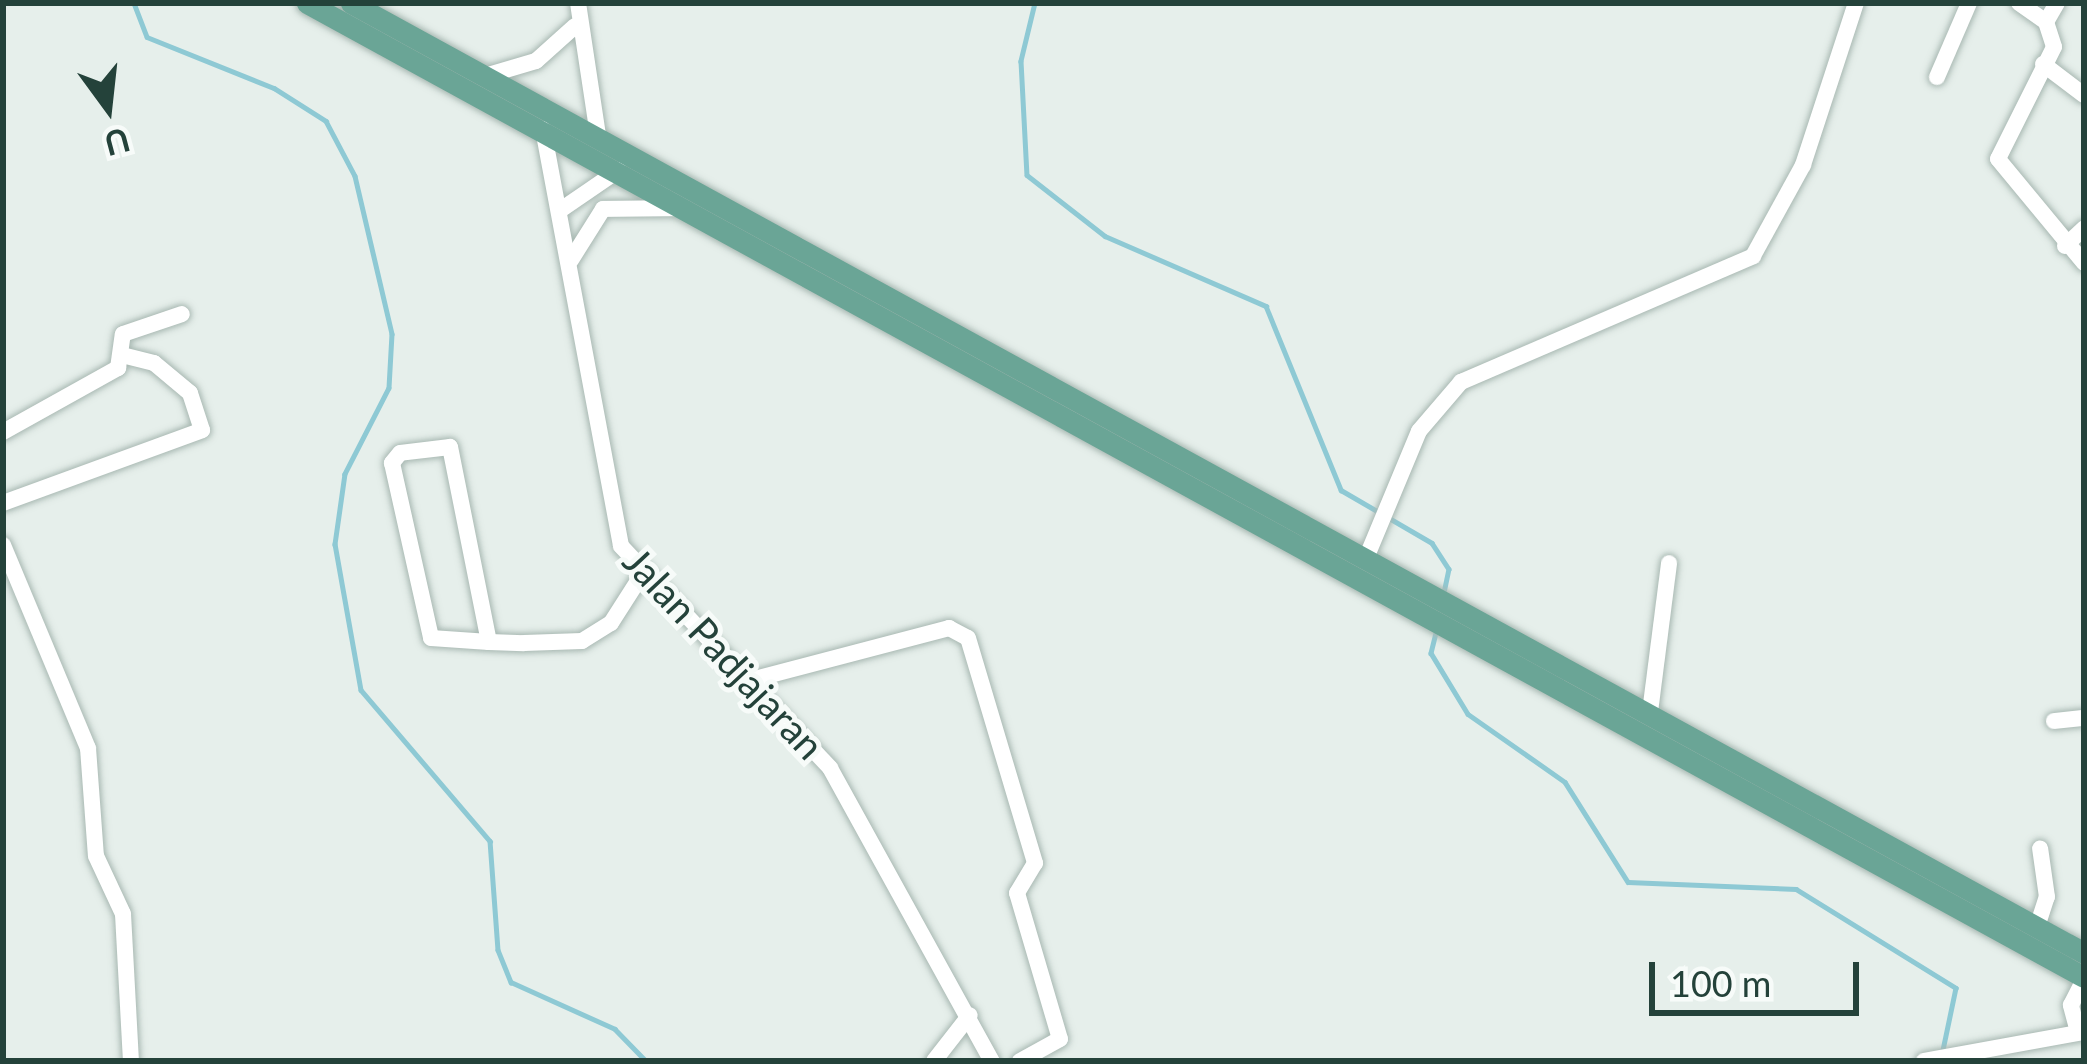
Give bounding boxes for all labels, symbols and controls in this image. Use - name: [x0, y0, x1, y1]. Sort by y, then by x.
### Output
- north arrow: [48, 48, 168, 168]
- text: U: [100, 120, 134, 165]
- street label: Jalan Padjajaran: [614, 538, 834, 768]
- scale bar: [1655, 938, 1865, 1012]
- text: 100 m: [1670, 961, 1771, 1005]

